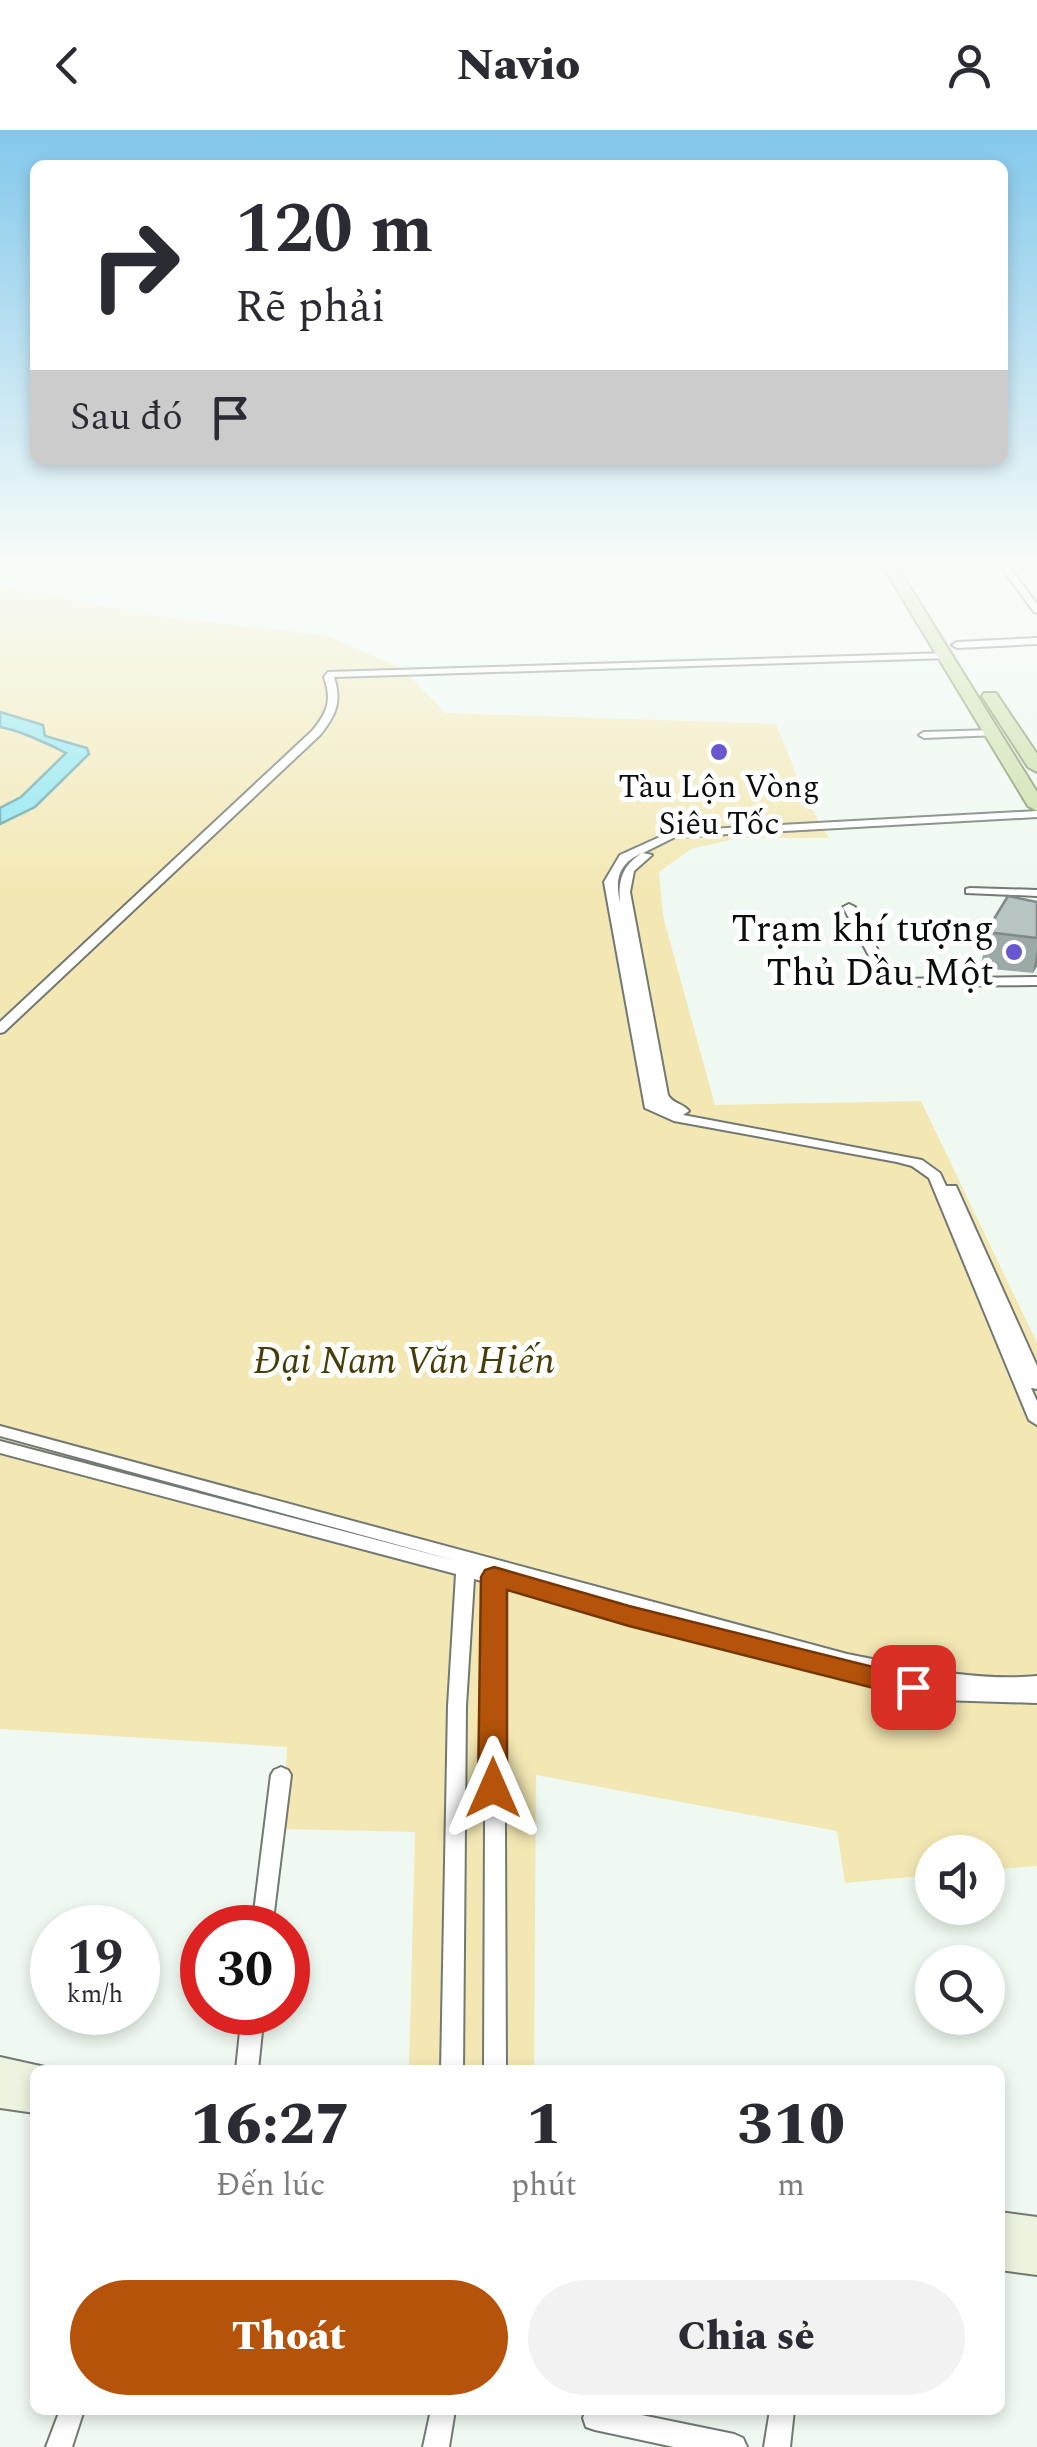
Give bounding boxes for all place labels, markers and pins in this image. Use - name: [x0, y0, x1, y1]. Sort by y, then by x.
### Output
- marker: Tàu Lộn Vòng Siêu Tốc: [708, 741, 730, 763]
- place label: Tàu Lộn Vòng Siêu Tốc: [618, 763, 820, 849]
- place label: Trạm khí tượng Thủ Dầu Một: [731, 901, 994, 1003]
- marker: Trạm khí tượng Thủ Dầu Một: [1003, 941, 1025, 963]
- pin: [871, 1645, 956, 1730]

